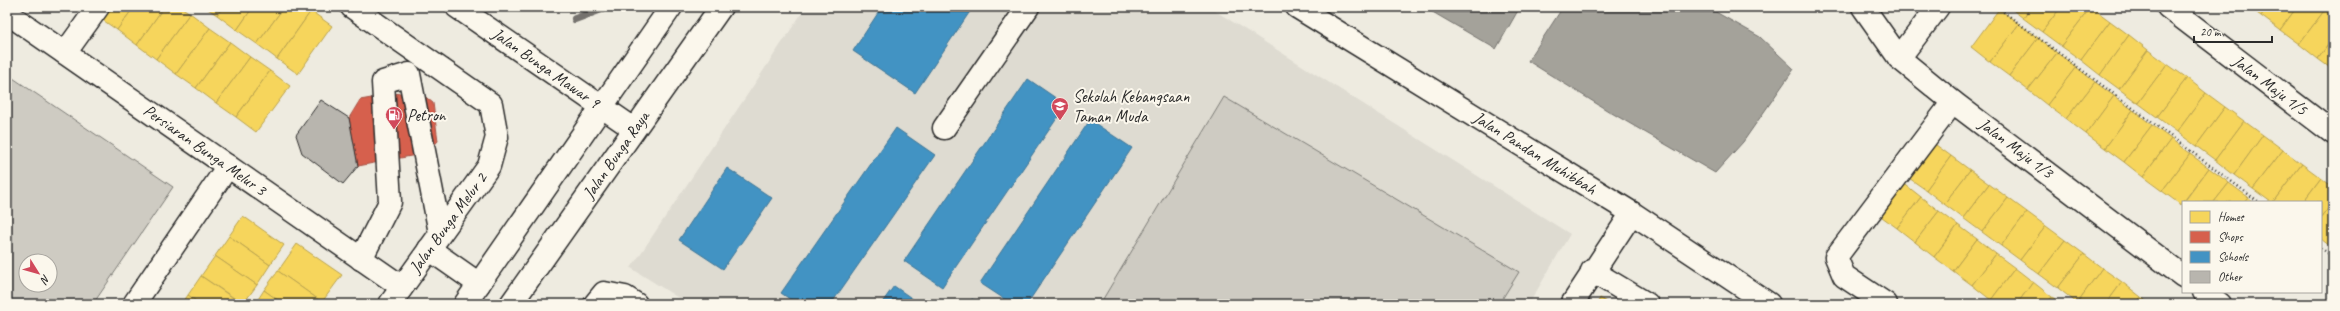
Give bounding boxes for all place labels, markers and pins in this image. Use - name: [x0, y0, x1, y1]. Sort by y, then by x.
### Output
- place label: Sekolah Kebangsaan Taman Muda: [1073, 86, 1190, 127]
- school or university icon: Sekolah Kebangsaan Taman Muda: [1050, 96, 1070, 121]
- fuel station icon: Petron: [384, 105, 404, 130]
- place label: Petron: [407, 105, 447, 126]

